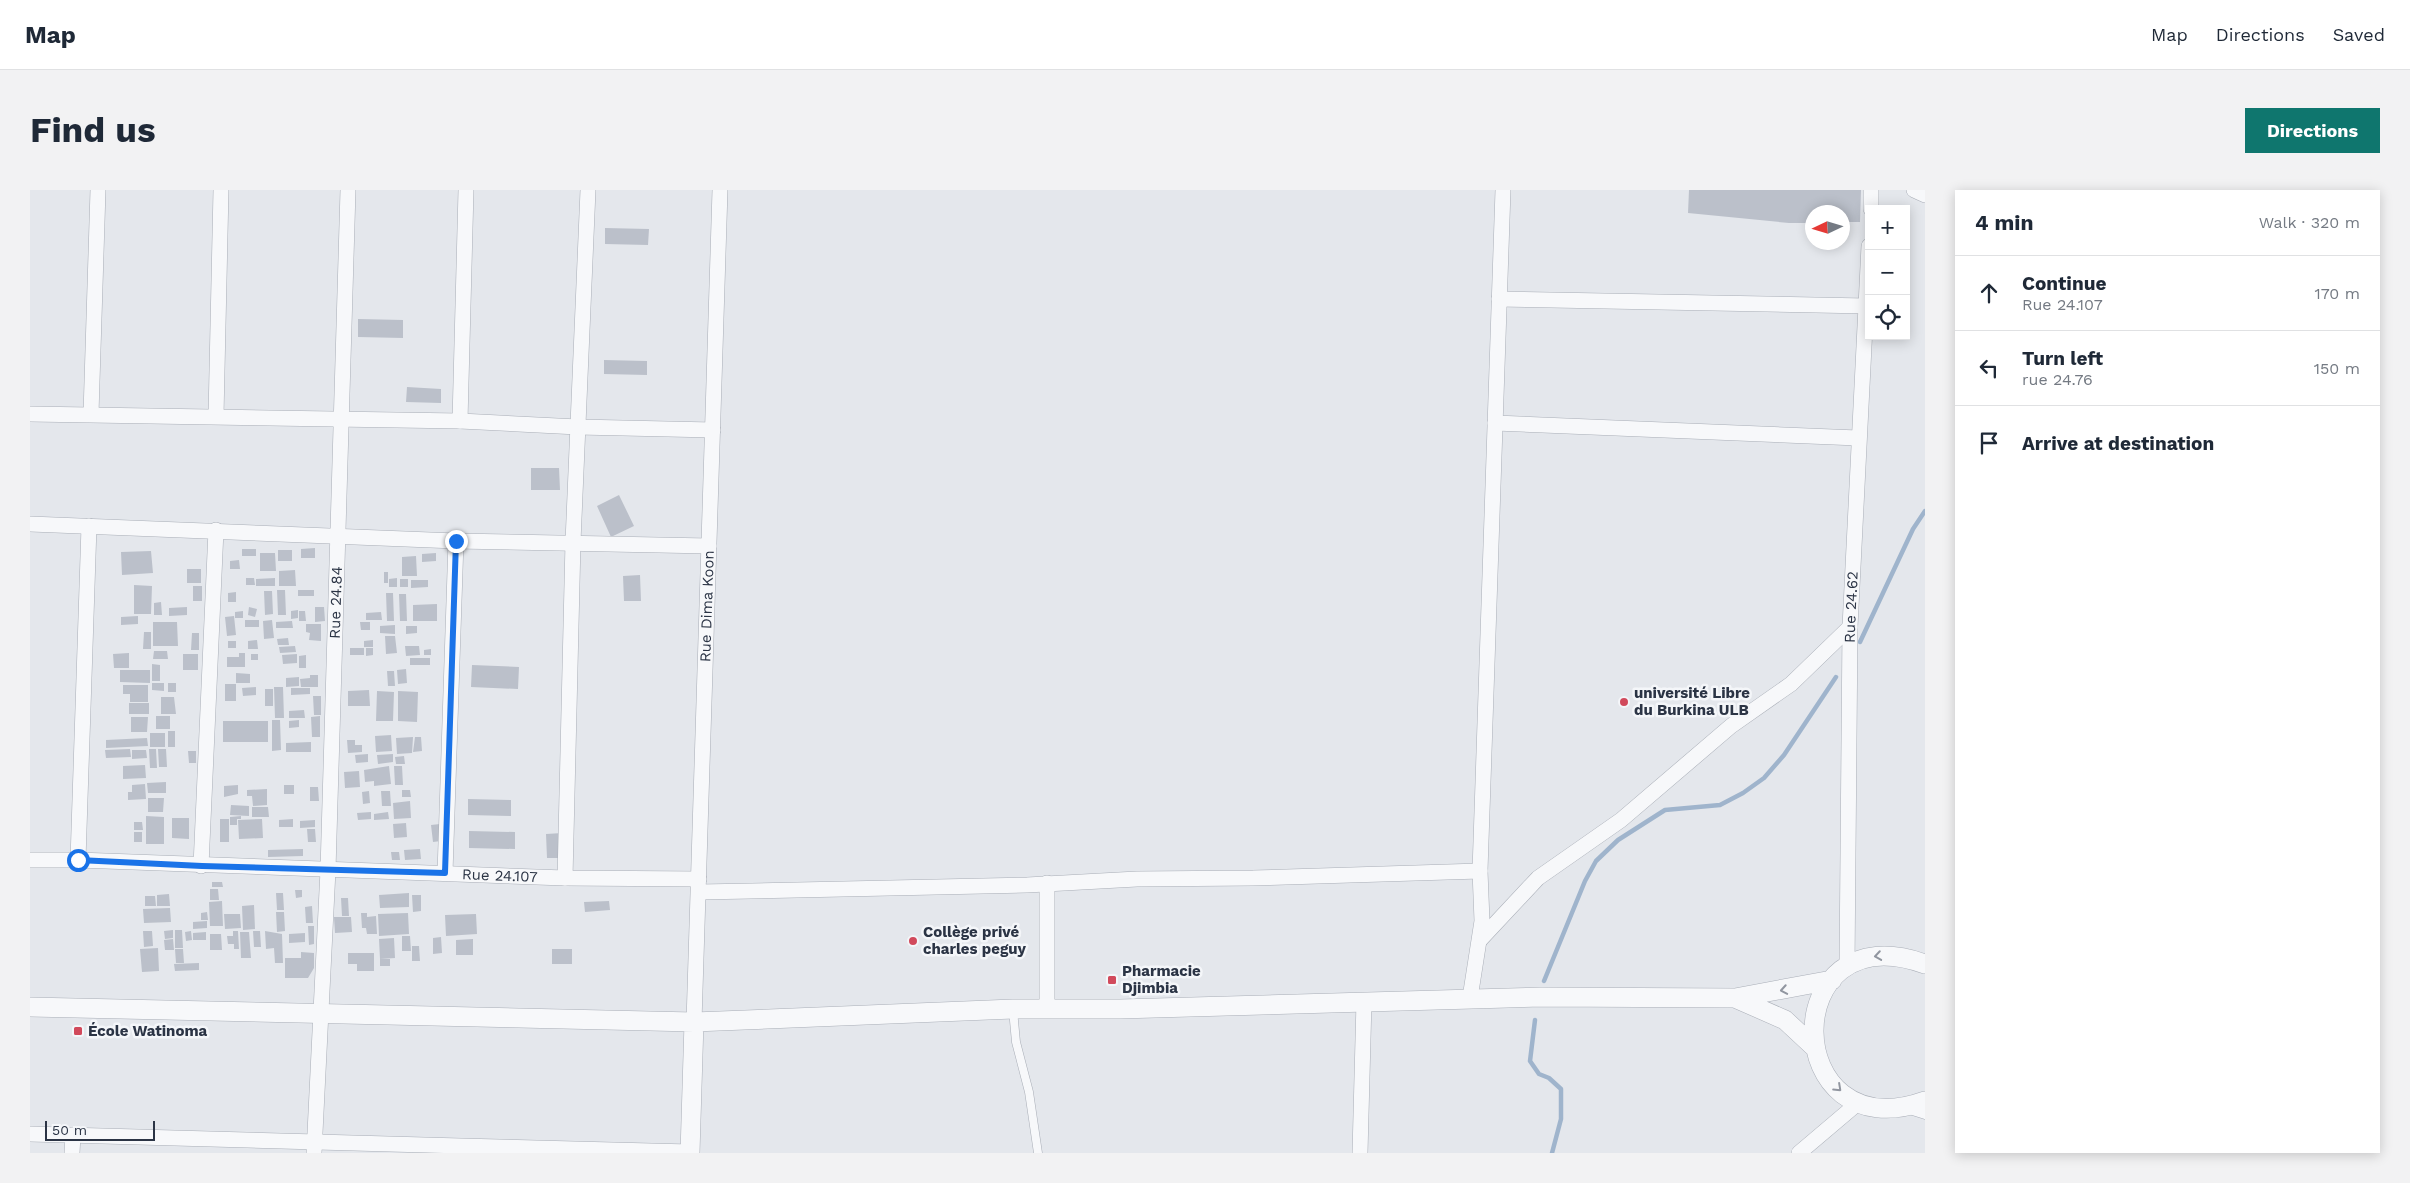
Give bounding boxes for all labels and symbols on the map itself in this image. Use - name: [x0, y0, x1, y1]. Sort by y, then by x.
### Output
- north arrow: [1805, 205, 1850, 250]
- route end: [445, 530, 468, 553]
- street label: Rue Dima Koon: [696, 550, 718, 662]
- street label: Rue 24.84: [326, 566, 346, 639]
- street label: Rue 24.62: [1841, 571, 1862, 643]
- place label: université Libre du Burkina ULB: [1634, 684, 1750, 719]
- marker: université Libre du Burkina ULB: [1618, 696, 1630, 708]
- route start: [67, 849, 90, 872]
- street label: Rue 24.107: [462, 865, 538, 886]
- place label: Collège privé charles peguy: [923, 923, 1027, 958]
- marker: Collège privé charles peguy: [907, 935, 919, 947]
- one-way arrow: [1873, 951, 1882, 961]
- place label: Pharmacie Djimbia: [1122, 962, 1201, 997]
- marker: Pharmacie Djimbia: [1106, 974, 1118, 986]
- one-way arrow: [1780, 984, 1788, 994]
- place label: École Watinoma: [88, 1022, 208, 1040]
- marker: École Watinoma: [72, 1025, 84, 1037]
- one-way arrow: [1832, 1083, 1841, 1092]
- scale bar: [45, 1118, 155, 1141]

